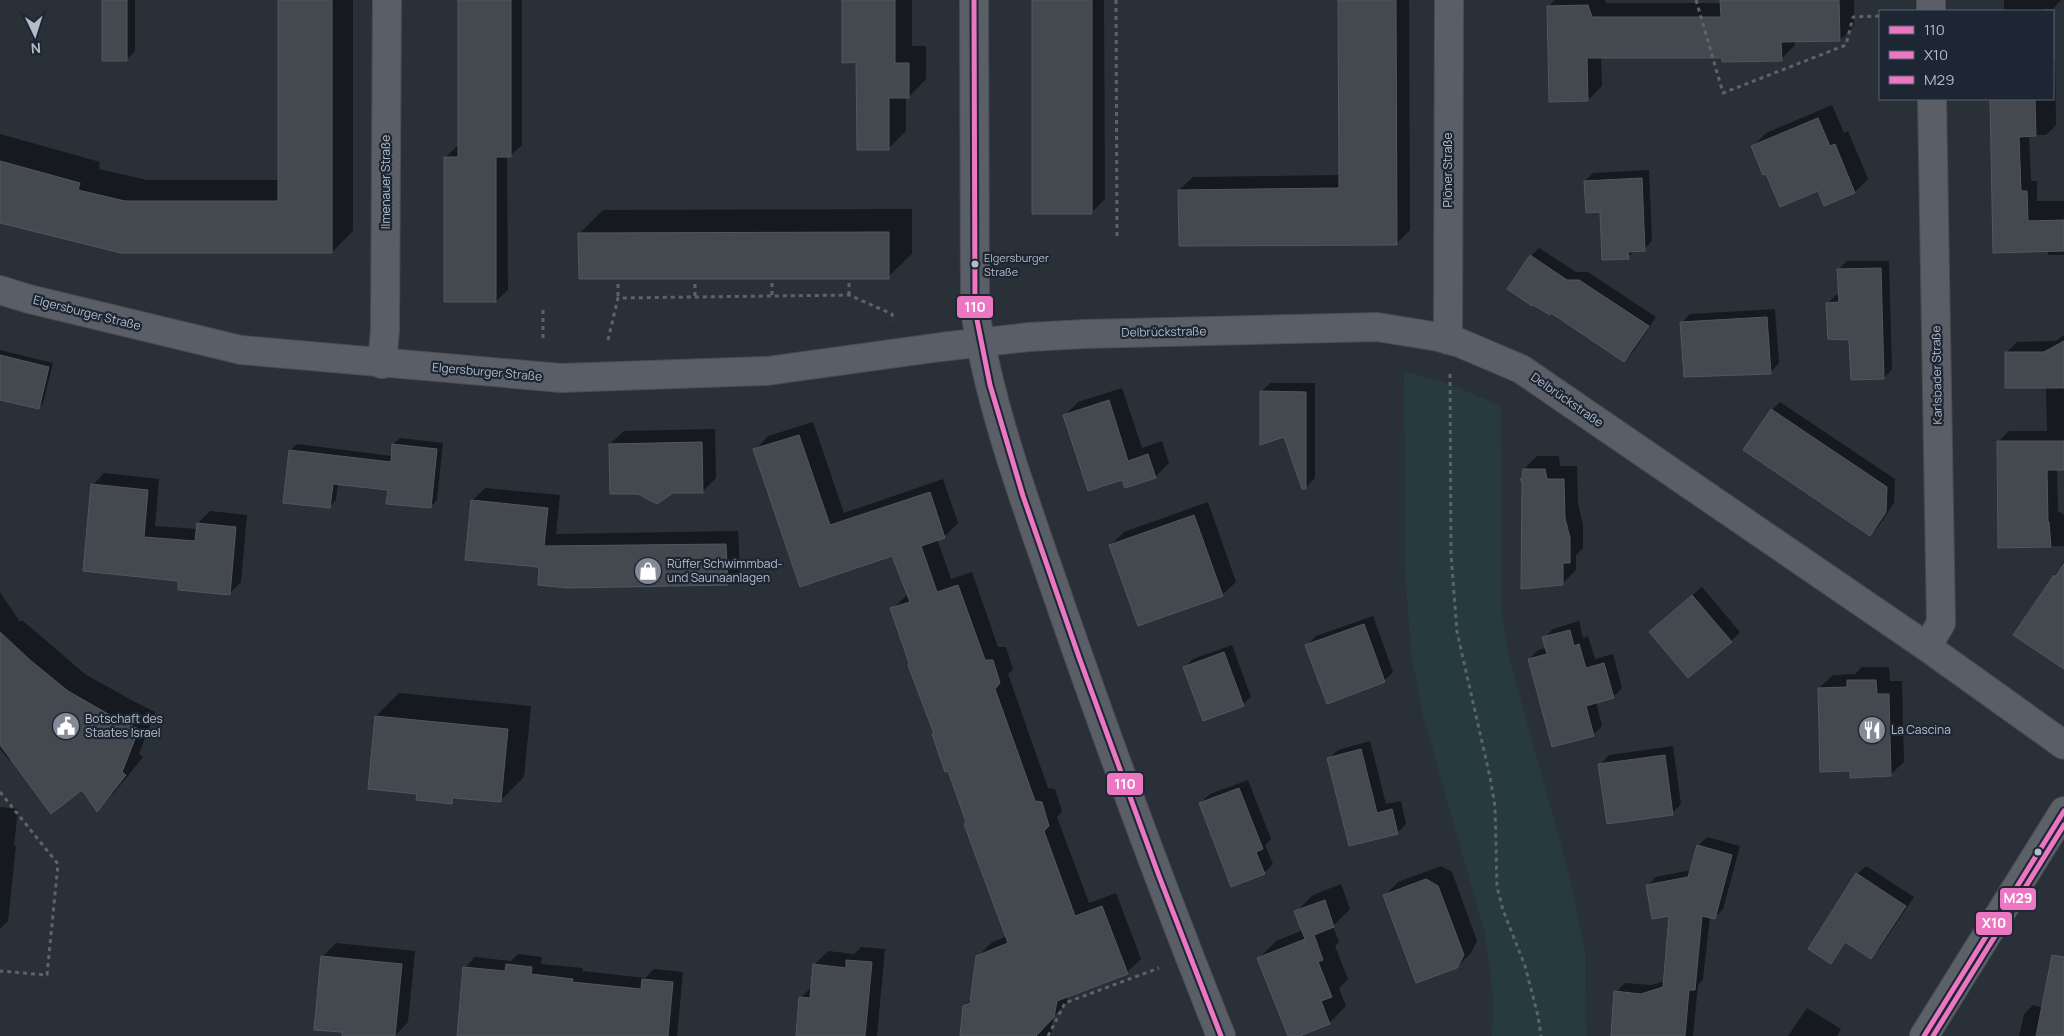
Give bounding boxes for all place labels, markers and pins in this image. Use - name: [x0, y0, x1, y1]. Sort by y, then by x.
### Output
- place label: Elgersburger Straße: [984, 250, 1049, 279]
- marker: Elgersburger Straße: [970, 259, 980, 269]
- place label: Rüffer Schwimmbad- und Saunaanlagen: [667, 555, 783, 586]
- shop icon: Rüffer Schwimmbad- und Saunaanlagen: [633, 556, 663, 586]
- place label: Botschaft des Staates Israel: [85, 710, 163, 741]
- public building icon: Botschaft des Staates Israel: [51, 711, 81, 741]
- restaurant icon: La Cascina: [1857, 715, 1887, 745]
- place label: La Cascina: [1891, 721, 1951, 738]
- unlabelled marker: [2033, 847, 2043, 857]

